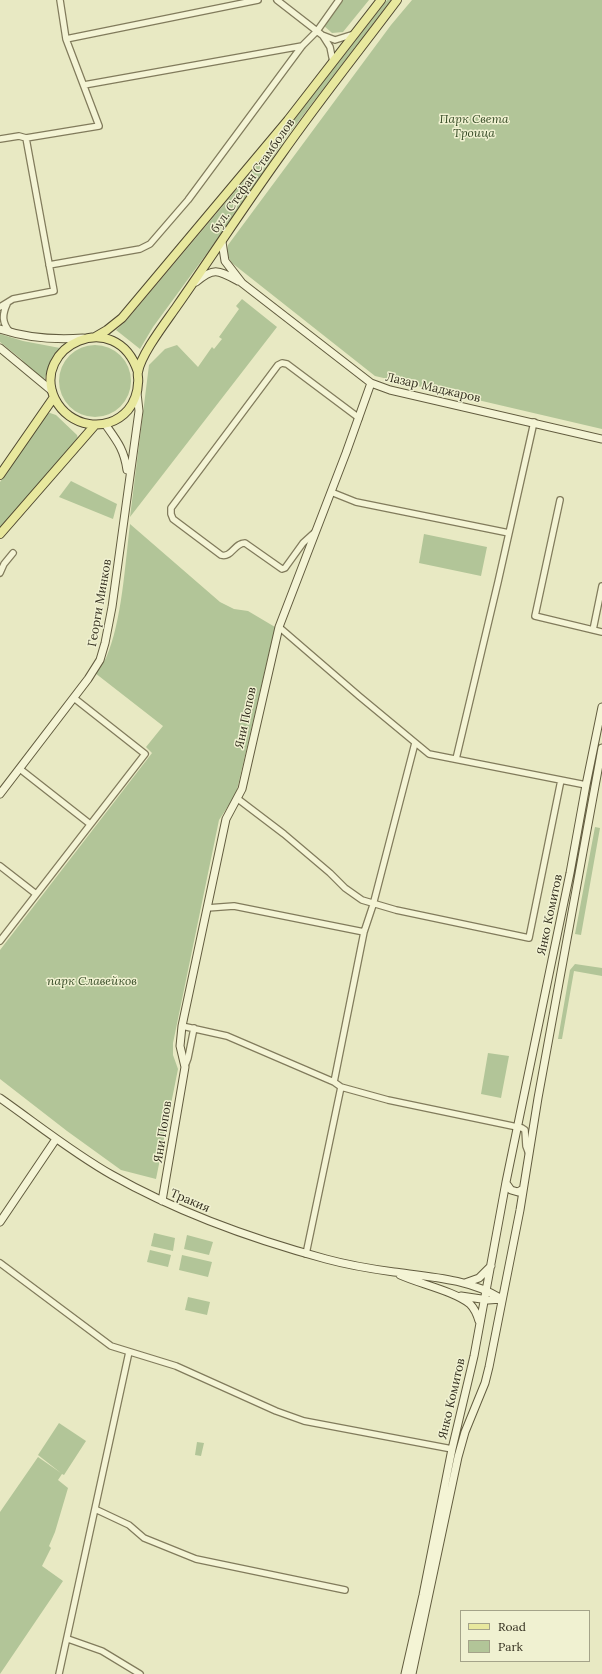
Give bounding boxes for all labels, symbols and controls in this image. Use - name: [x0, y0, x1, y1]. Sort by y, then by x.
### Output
- park label: Парк Света Троица: [439, 113, 509, 141]
- street label: бул. Стефан Стамболов: [208, 116, 298, 236]
- street label: Лазар Маджаров: [384, 370, 482, 406]
- street label: Георги Минков: [85, 558, 115, 648]
- street label: Яни Попов: [232, 686, 260, 750]
- street label: Янко Комитов: [534, 873, 566, 957]
- park label: парк Славейков: [47, 975, 137, 989]
- street label: Яни Попов: [151, 1100, 175, 1164]
- street label: Тракия: [168, 1186, 212, 1216]
- street label: Янко Комитов: [436, 1357, 468, 1441]
- legend: [460, 1610, 590, 1662]
- text: Road: [498, 1619, 526, 1634]
- text: Park: [498, 1639, 523, 1654]

